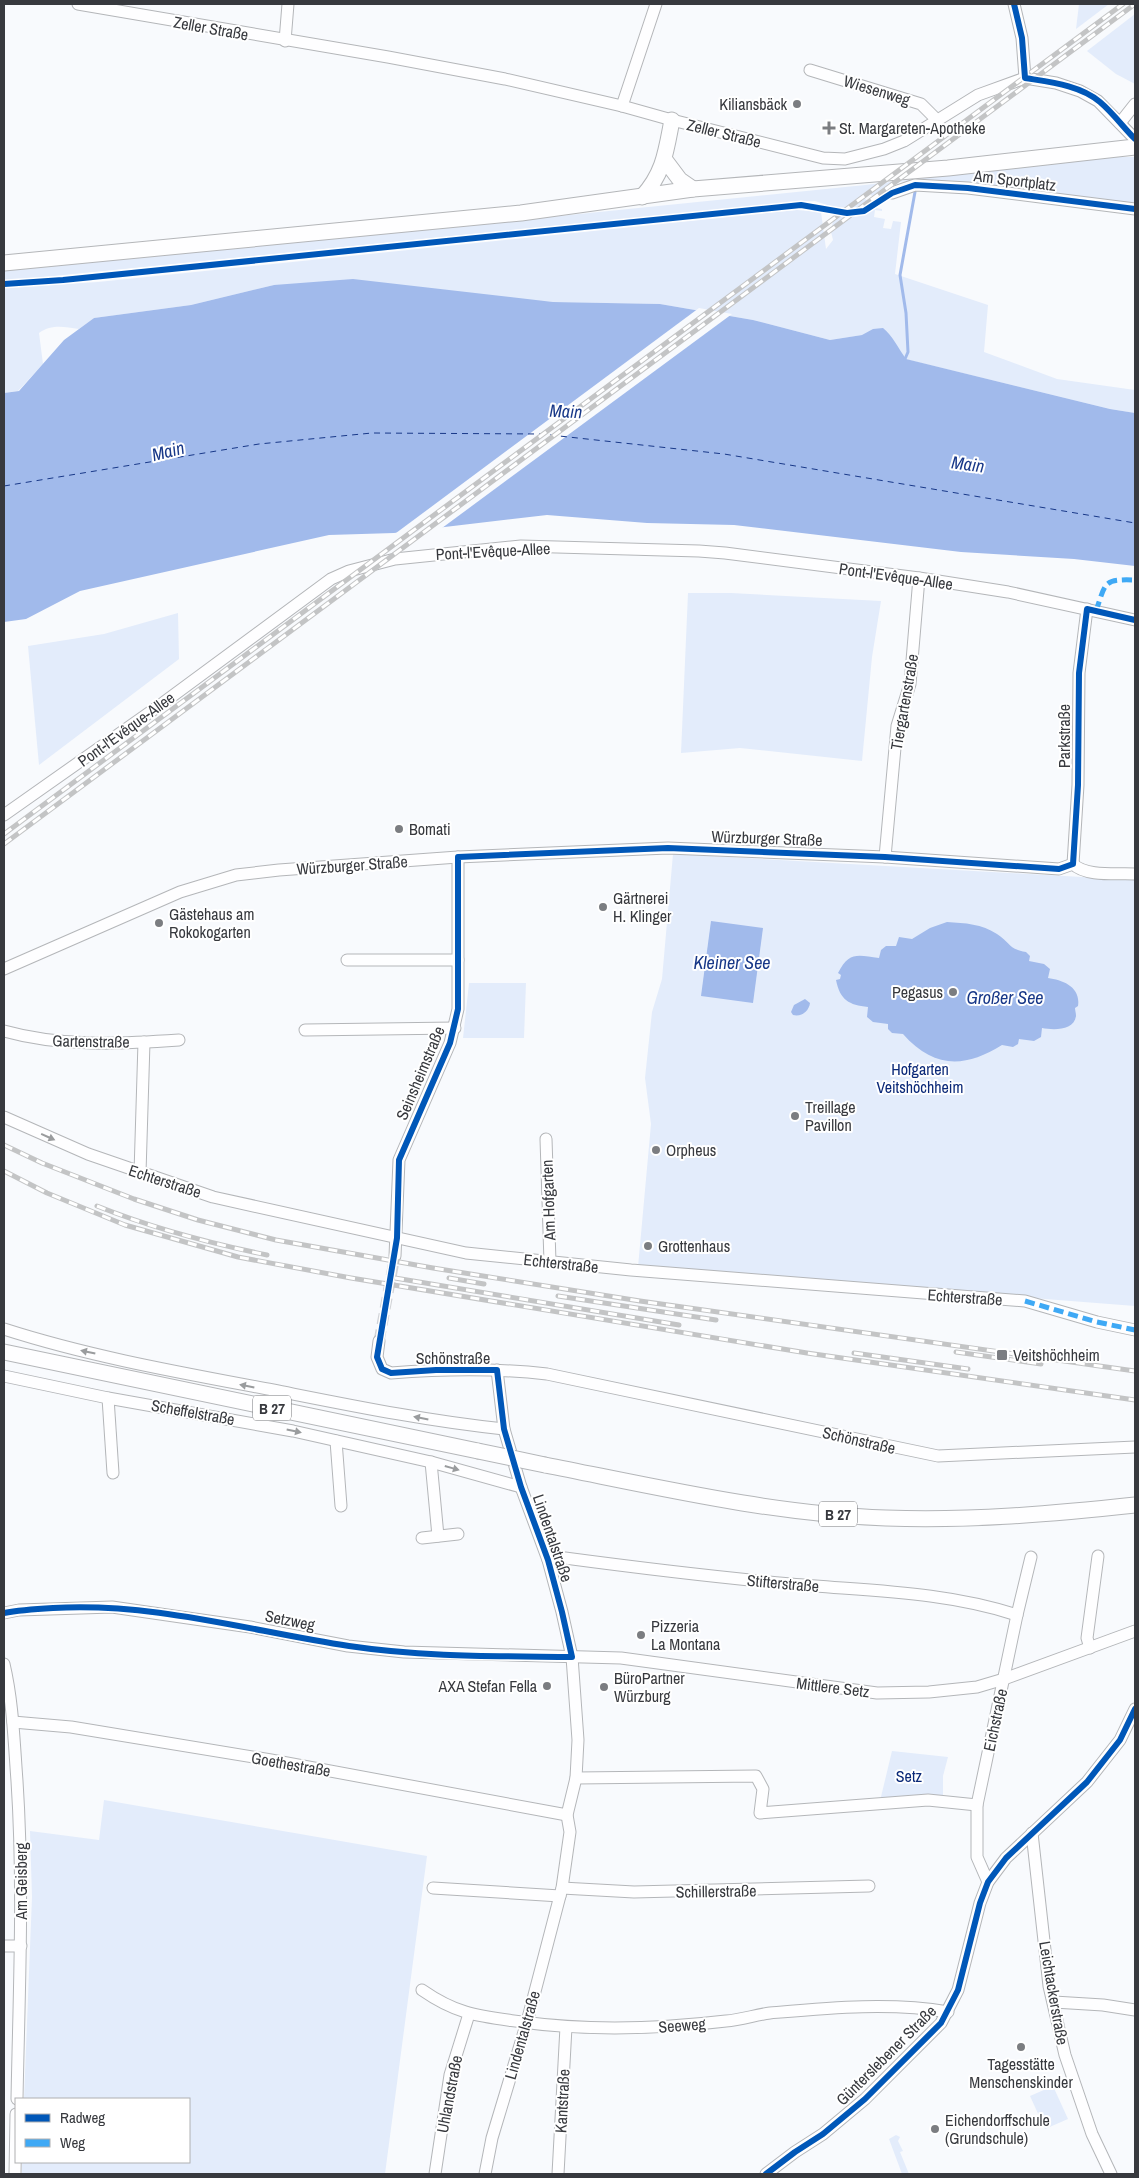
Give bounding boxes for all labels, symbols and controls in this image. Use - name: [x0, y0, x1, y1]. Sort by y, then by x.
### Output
- street label: Zeller Straße: [172, 11, 250, 45]
- street label: Wiesenweg: [841, 69, 914, 111]
- place label: Kiliansbäck: [719, 93, 787, 115]
- marker: Kiliansbäck: [791, 98, 803, 110]
- street label: Zeller Straße: [685, 113, 763, 153]
- place label: St. Margareten-Apotheke: [839, 117, 986, 139]
- marker: St. Margareten-Apotheke: [823, 122, 835, 134]
- street label: Am Sportplatz: [972, 164, 1058, 196]
- water label: Main: [549, 398, 583, 424]
- water label: Main: [149, 435, 187, 467]
- water label: Main: [950, 449, 986, 479]
- street label: Pont-l'Evêque-Allee: [435, 537, 551, 565]
- street label: Pont-l'Evêque-Allee: [838, 557, 954, 595]
- street label: Tiergartenstraße: [885, 652, 923, 752]
- street label: Pont-l'Evêque-Allee: [73, 686, 179, 772]
- street label: Parkstraße: [1053, 704, 1075, 768]
- place label: Bomati: [409, 818, 451, 840]
- marker: Bomati: [393, 823, 405, 835]
- street label: Würzburger Straße: [711, 825, 823, 851]
- street label: Würzburger Straße: [296, 850, 408, 880]
- place label: Gärtnerei H. Klinger: [613, 887, 672, 927]
- marker: Gärtnerei H. Klinger: [597, 901, 609, 913]
- place label: Gästehaus am Rokokogarten: [169, 903, 254, 943]
- marker: Gästehaus am Rokokogarten: [153, 917, 165, 929]
- water label: Kleiner See: [693, 950, 771, 975]
- place label: Pegasus: [892, 981, 943, 1003]
- water label: Großer See: [966, 985, 1044, 1010]
- marker: Pegasus: [947, 986, 959, 998]
- street label: Seinsheimstraße: [390, 1023, 450, 1123]
- street label: Gartenstraße: [52, 1029, 130, 1053]
- park label: Hofgarten Veitshöchheim: [877, 1058, 963, 1098]
- place label: Treillage Pavillon: [805, 1096, 856, 1136]
- marker: Treillage Pavillon: [789, 1110, 801, 1122]
- one-way arrow: [41, 1133, 55, 1141]
- place label: Orpheus: [666, 1139, 716, 1161]
- marker: Orpheus: [650, 1144, 662, 1156]
- street label: Echterstraße: [126, 1159, 204, 1203]
- street label: Am Hofgarten: [536, 1159, 560, 1242]
- place label: Grottenhaus: [658, 1235, 730, 1257]
- marker: Grottenhaus: [642, 1240, 654, 1252]
- street label: Echterstraße: [523, 1248, 599, 1278]
- street label: Echterstraße: [927, 1283, 1003, 1311]
- place label: Veitshöchheim: [1013, 1344, 1100, 1366]
- street label: Schönstraße: [416, 1347, 490, 1369]
- one-way arrow: [80, 1348, 95, 1356]
- marker: Veitshöchheim: [995, 1348, 1009, 1362]
- one-way arrow: [238, 1381, 254, 1389]
- street label: Scheffelstraße: [150, 1394, 236, 1430]
- road number: B 27: [253, 1396, 291, 1420]
- one-way arrow: [412, 1414, 428, 1422]
- street label: Schönstraße: [820, 1421, 898, 1459]
- one-way arrow: [287, 1427, 302, 1435]
- one-way arrow: [445, 1464, 460, 1472]
- street label: Lindentalstraße: [528, 1491, 578, 1585]
- road number: B 27: [819, 1502, 857, 1526]
- street label: Stifterstraße: [746, 1569, 820, 1597]
- street label: Setzweg: [263, 1604, 317, 1636]
- place label: Pizzeria La Montana: [651, 1615, 721, 1655]
- marker: Pizzeria La Montana: [635, 1629, 647, 1641]
- place label: BüroPartner Würzburg: [614, 1667, 685, 1707]
- street label: Mittlere Setz: [795, 1672, 871, 1702]
- place label: AXA Stefan Fella: [437, 1675, 538, 1697]
- marker: AXA Stefan Fella: [541, 1680, 553, 1692]
- marker: BüroPartner Würzburg: [598, 1681, 610, 1693]
- street label: Eichstraße: [978, 1687, 1012, 1753]
- street label: Goethestraße: [250, 1746, 332, 1782]
- park label: Setz: [896, 1765, 923, 1787]
- street label: Am Geisberg: [10, 1842, 32, 1921]
- street label: Schillerstraße: [675, 1879, 757, 1903]
- street label: Leichtackerstraße: [1034, 1939, 1074, 2047]
- street label: Lindentalstraße: [499, 1988, 545, 2082]
- street label: Günterslebener Straße: [831, 2000, 941, 2110]
- street label: Seeweg: [658, 2012, 707, 2038]
- marker: Tagesstätte Menschenskinder: [1015, 2041, 1027, 2053]
- street label: Uhlandstraße: [431, 2053, 467, 2135]
- place label: Tagesstätte Menschenskinder: [969, 2053, 1073, 2093]
- street label: Kantstraße: [549, 2068, 575, 2134]
- legend: [15, 2098, 190, 2163]
- text: Radweg: [60, 2107, 105, 2128]
- place label: Eichendorffschule (Grundschule): [945, 2109, 1050, 2149]
- marker: Eichendorffschule (Grundschule): [929, 2123, 941, 2135]
- text: Weg: [60, 2132, 85, 2153]

